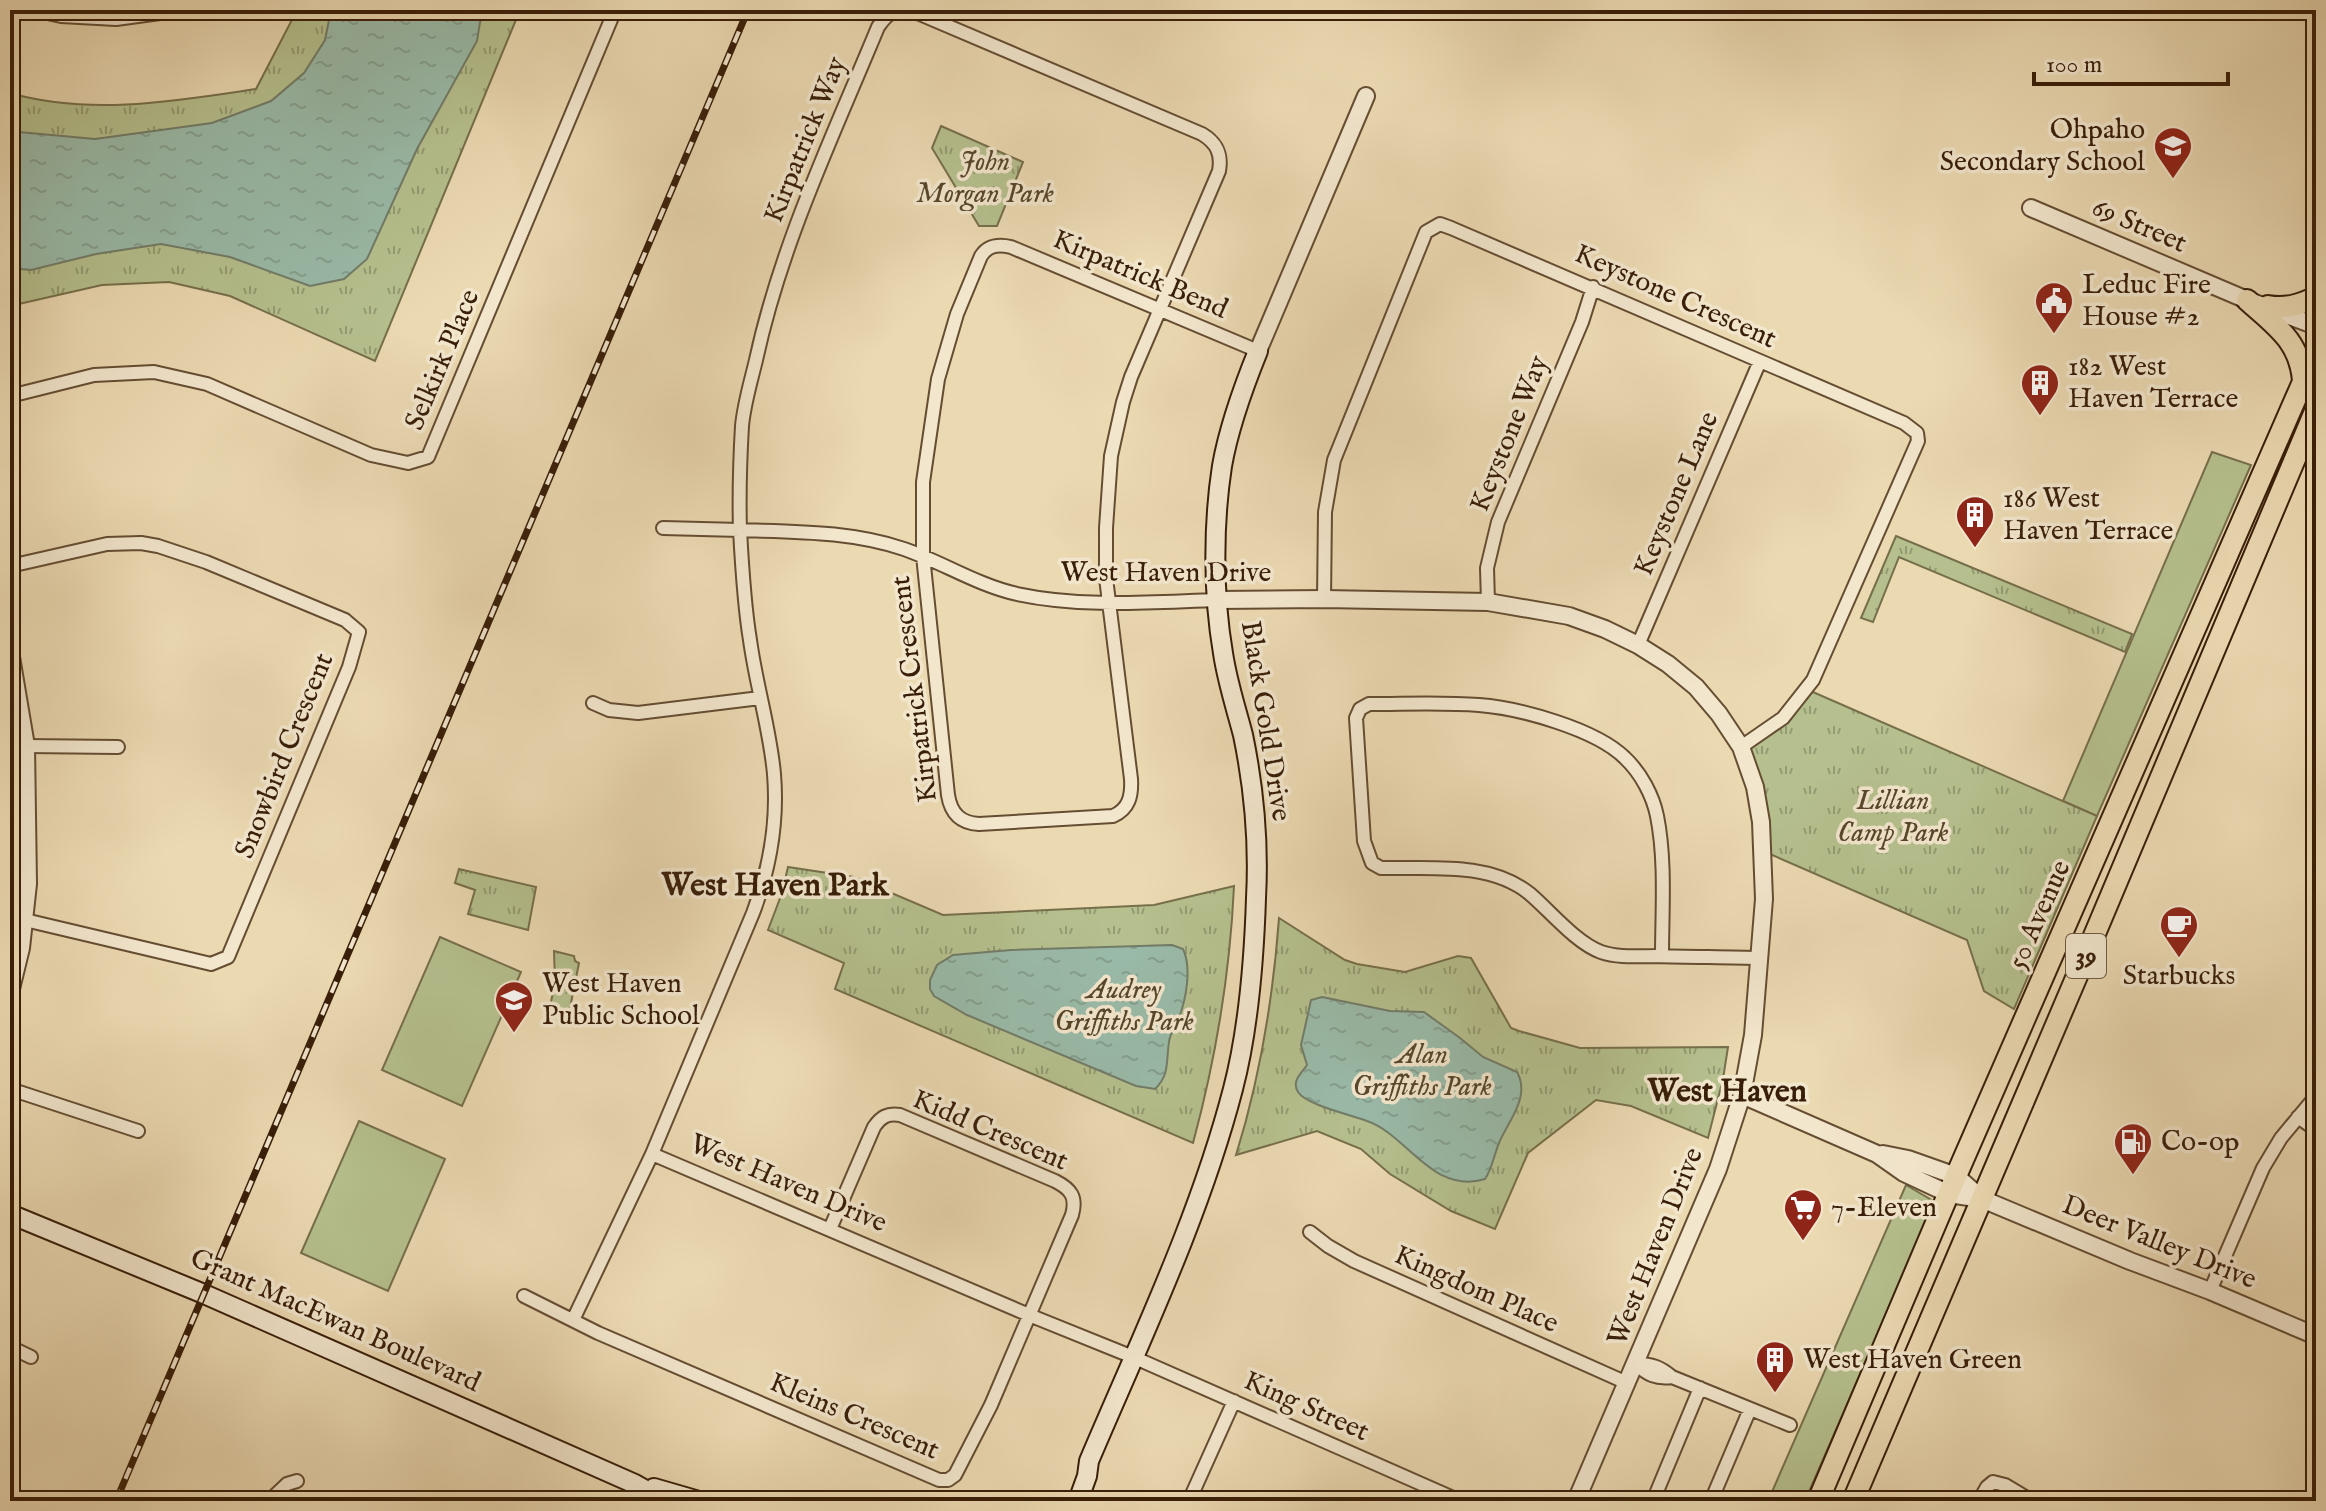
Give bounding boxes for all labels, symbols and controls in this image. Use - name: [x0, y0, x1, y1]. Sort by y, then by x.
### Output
- scale bar: [2034, 36, 2228, 86]
- text: 100 m: [2046, 50, 2102, 81]
- street label: Kirpatrick Way: [757, 52, 855, 228]
- place label: Ohpaho Secondary School: [1940, 113, 2145, 180]
- school or university icon: Ohpaho Secondary School: [2152, 125, 2194, 180]
- park label: John Morgan Park: [916, 145, 1054, 212]
- street label: 69 Street: [2086, 190, 2192, 262]
- street label: Kirpatrick Bend: [1047, 222, 1233, 328]
- street label: Keystone Crescent: [1569, 237, 1782, 357]
- place label: Leduc Fire House #2: [2082, 268, 2211, 335]
- public building icon: Leduc Fire House #2: [2033, 280, 2075, 335]
- street label: Selkirk Place: [398, 284, 488, 436]
- street label: Keystone Way: [1463, 350, 1557, 517]
- place label: 182 West Haven Terrace: [2068, 350, 2238, 417]
- building icon: 182 West Haven Terrace: [2019, 362, 2061, 417]
- street label: Keystone Lane: [1627, 407, 1727, 581]
- place label: 186 West Haven Terrace: [2003, 482, 2173, 549]
- building icon: 186 West Haven Terrace: [1954, 494, 1996, 549]
- street label: West Haven Drive: [1061, 556, 1272, 591]
- street label: Kirpatrick Crescent: [884, 573, 946, 804]
- street label: Black Gold Drive: [1232, 618, 1298, 824]
- street label: Snowbird Crescent: [228, 648, 342, 864]
- park label: Lillian Camp Park: [1838, 784, 1949, 851]
- street label: 50 Avenue: [2001, 855, 2080, 975]
- district label: West Haven Park: [660, 866, 890, 907]
- cafe icon: Starbucks: [2158, 904, 2200, 959]
- road number: 39: [2066, 934, 2106, 978]
- place label: Starbucks: [2123, 959, 2235, 994]
- place label: West Haven Public School: [542, 967, 700, 1034]
- park label: Audrey Griffiths Park: [1054, 973, 1194, 1040]
- school or university icon: West Haven Public School: [493, 979, 535, 1034]
- park label: Alan Griffiths Park: [1352, 1038, 1492, 1105]
- district label: West Haven: [1646, 1072, 1807, 1113]
- street label: Kidd Crescent: [907, 1083, 1073, 1180]
- fuel station icon: Co-op: [2112, 1121, 2154, 1176]
- place label: Co-op: [2161, 1125, 2239, 1160]
- street label: West Haven Drive: [684, 1127, 892, 1241]
- street label: West Haven Drive: [1600, 1143, 1712, 1351]
- supermarket icon: 7-Eleven: [1782, 1187, 1824, 1242]
- street label: Deer Valley Drive: [2057, 1188, 2261, 1298]
- place label: 7-Eleven: [1831, 1191, 1937, 1226]
- street label: Kingdom Place: [1388, 1238, 1564, 1342]
- street label: Grant MacEwan Boulevard: [184, 1241, 486, 1401]
- building icon: West Haven Green: [1754, 1339, 1796, 1394]
- place label: West Haven Green: [1803, 1343, 2022, 1378]
- street label: King Street: [1238, 1364, 1374, 1450]
- street label: Kleins Crescent: [764, 1365, 945, 1469]

